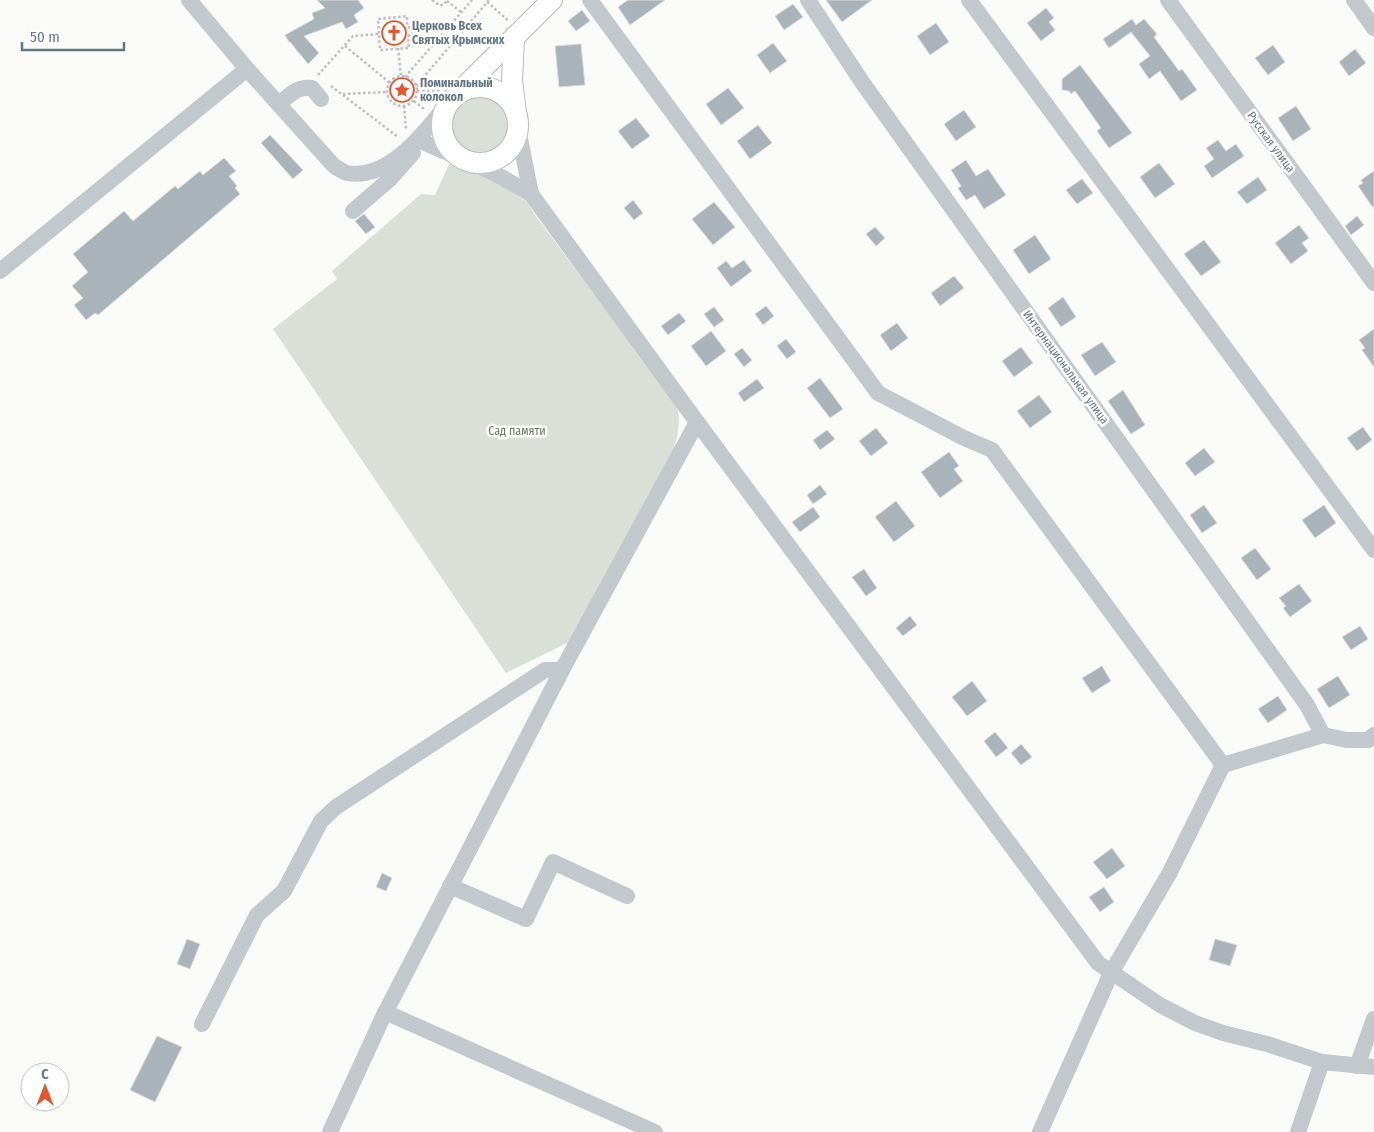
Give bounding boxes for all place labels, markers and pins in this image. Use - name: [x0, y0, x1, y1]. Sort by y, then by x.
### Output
- place label: Церковь Всех Святых Крымских: [412, 19, 505, 47]
- church icon: Церковь Всех Святых Крымских: [381, 20, 407, 46]
- place label: Поминальный колокол: [420, 76, 493, 104]
- place icon: Поминальный колокол: [389, 77, 415, 103]

